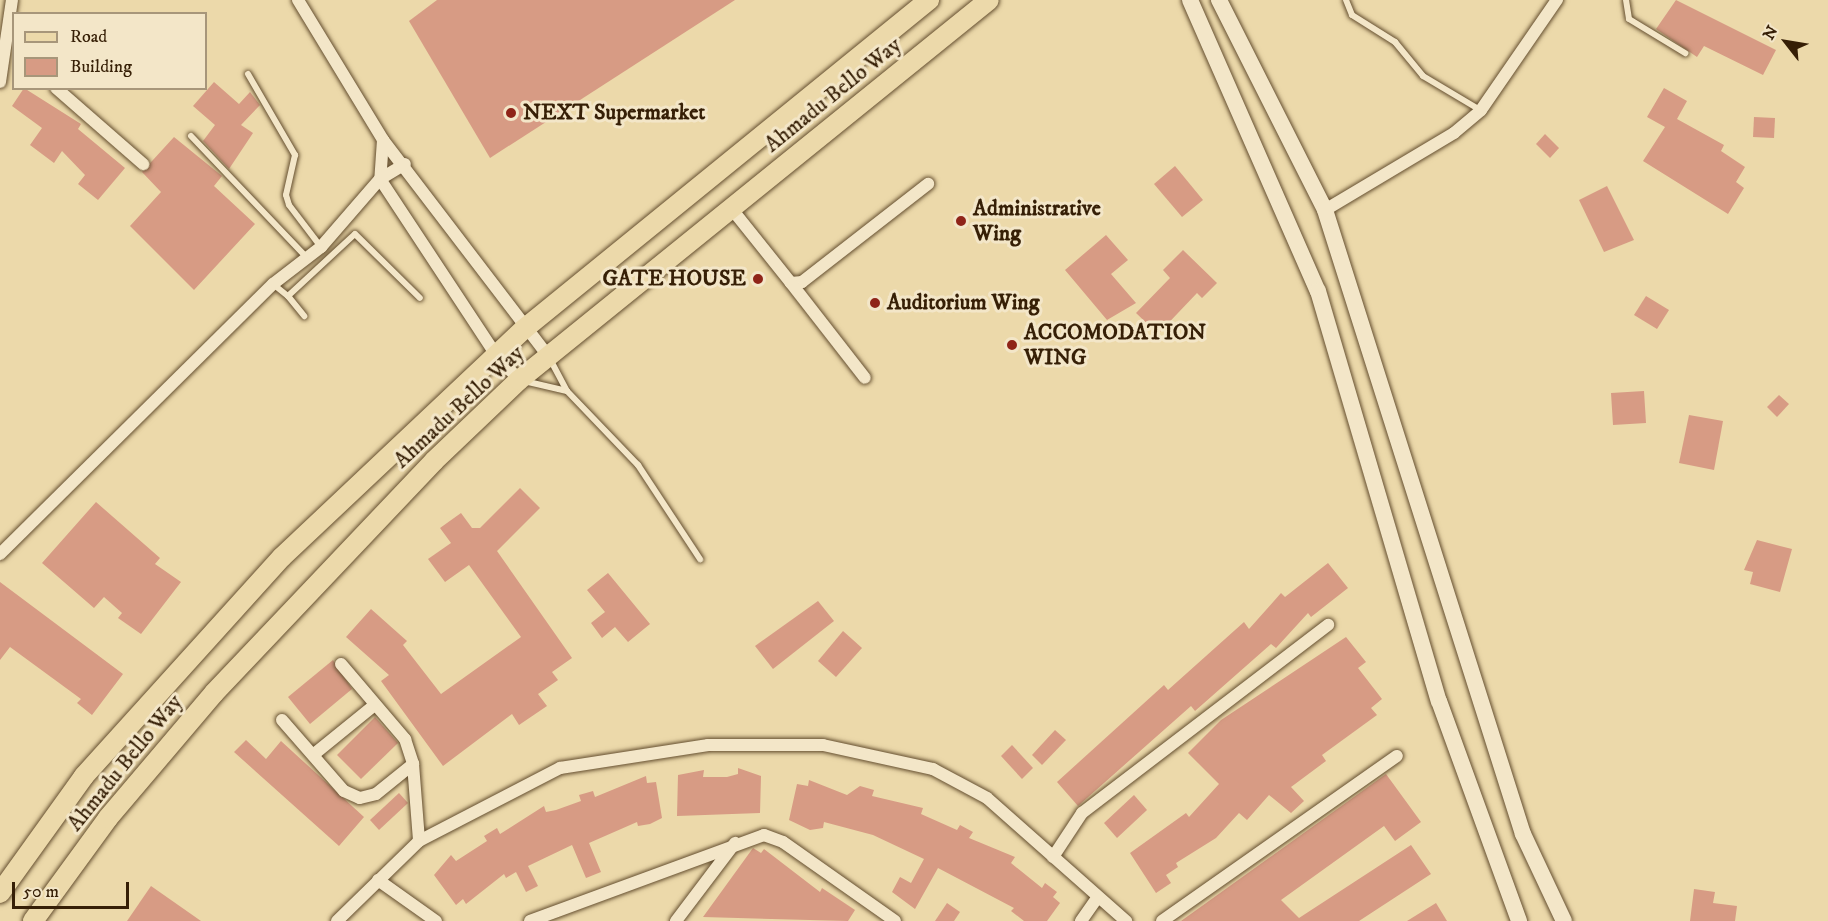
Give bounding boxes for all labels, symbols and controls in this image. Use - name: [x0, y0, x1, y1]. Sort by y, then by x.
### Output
- legend: [12, 12, 207, 90]
- north arrow: [1756, 12, 1816, 72]
- text: N: [1759, 22, 1783, 44]
- text: Road: [70, 26, 107, 48]
- street label: Ahmadu Bello Way: [759, 32, 907, 158]
- text: Building: [70, 56, 132, 78]
- place label: NEXT Supermarket: [523, 100, 705, 126]
- marker: NEXT Supermarket: [504, 106, 518, 120]
- place label: Administrative Wing: [973, 195, 1101, 246]
- marker: Administrative Wing: [954, 214, 968, 228]
- place label: GATE HOUSE: [602, 266, 746, 292]
- marker: GATE HOUSE: [751, 272, 765, 286]
- place label: Auditorium Wing: [887, 290, 1040, 316]
- marker: Auditorium Wing: [868, 296, 882, 310]
- place label: ACCOMODATION WING: [1024, 319, 1206, 370]
- marker: ACCOMODATION WING: [1005, 338, 1019, 352]
- street label: Ahmadu Bello Way: [389, 340, 529, 474]
- street label: Ahmadu Bello Way: [62, 689, 188, 837]
- scale bar: [15, 870, 132, 908]
- text: 50 m: [23, 881, 59, 903]

